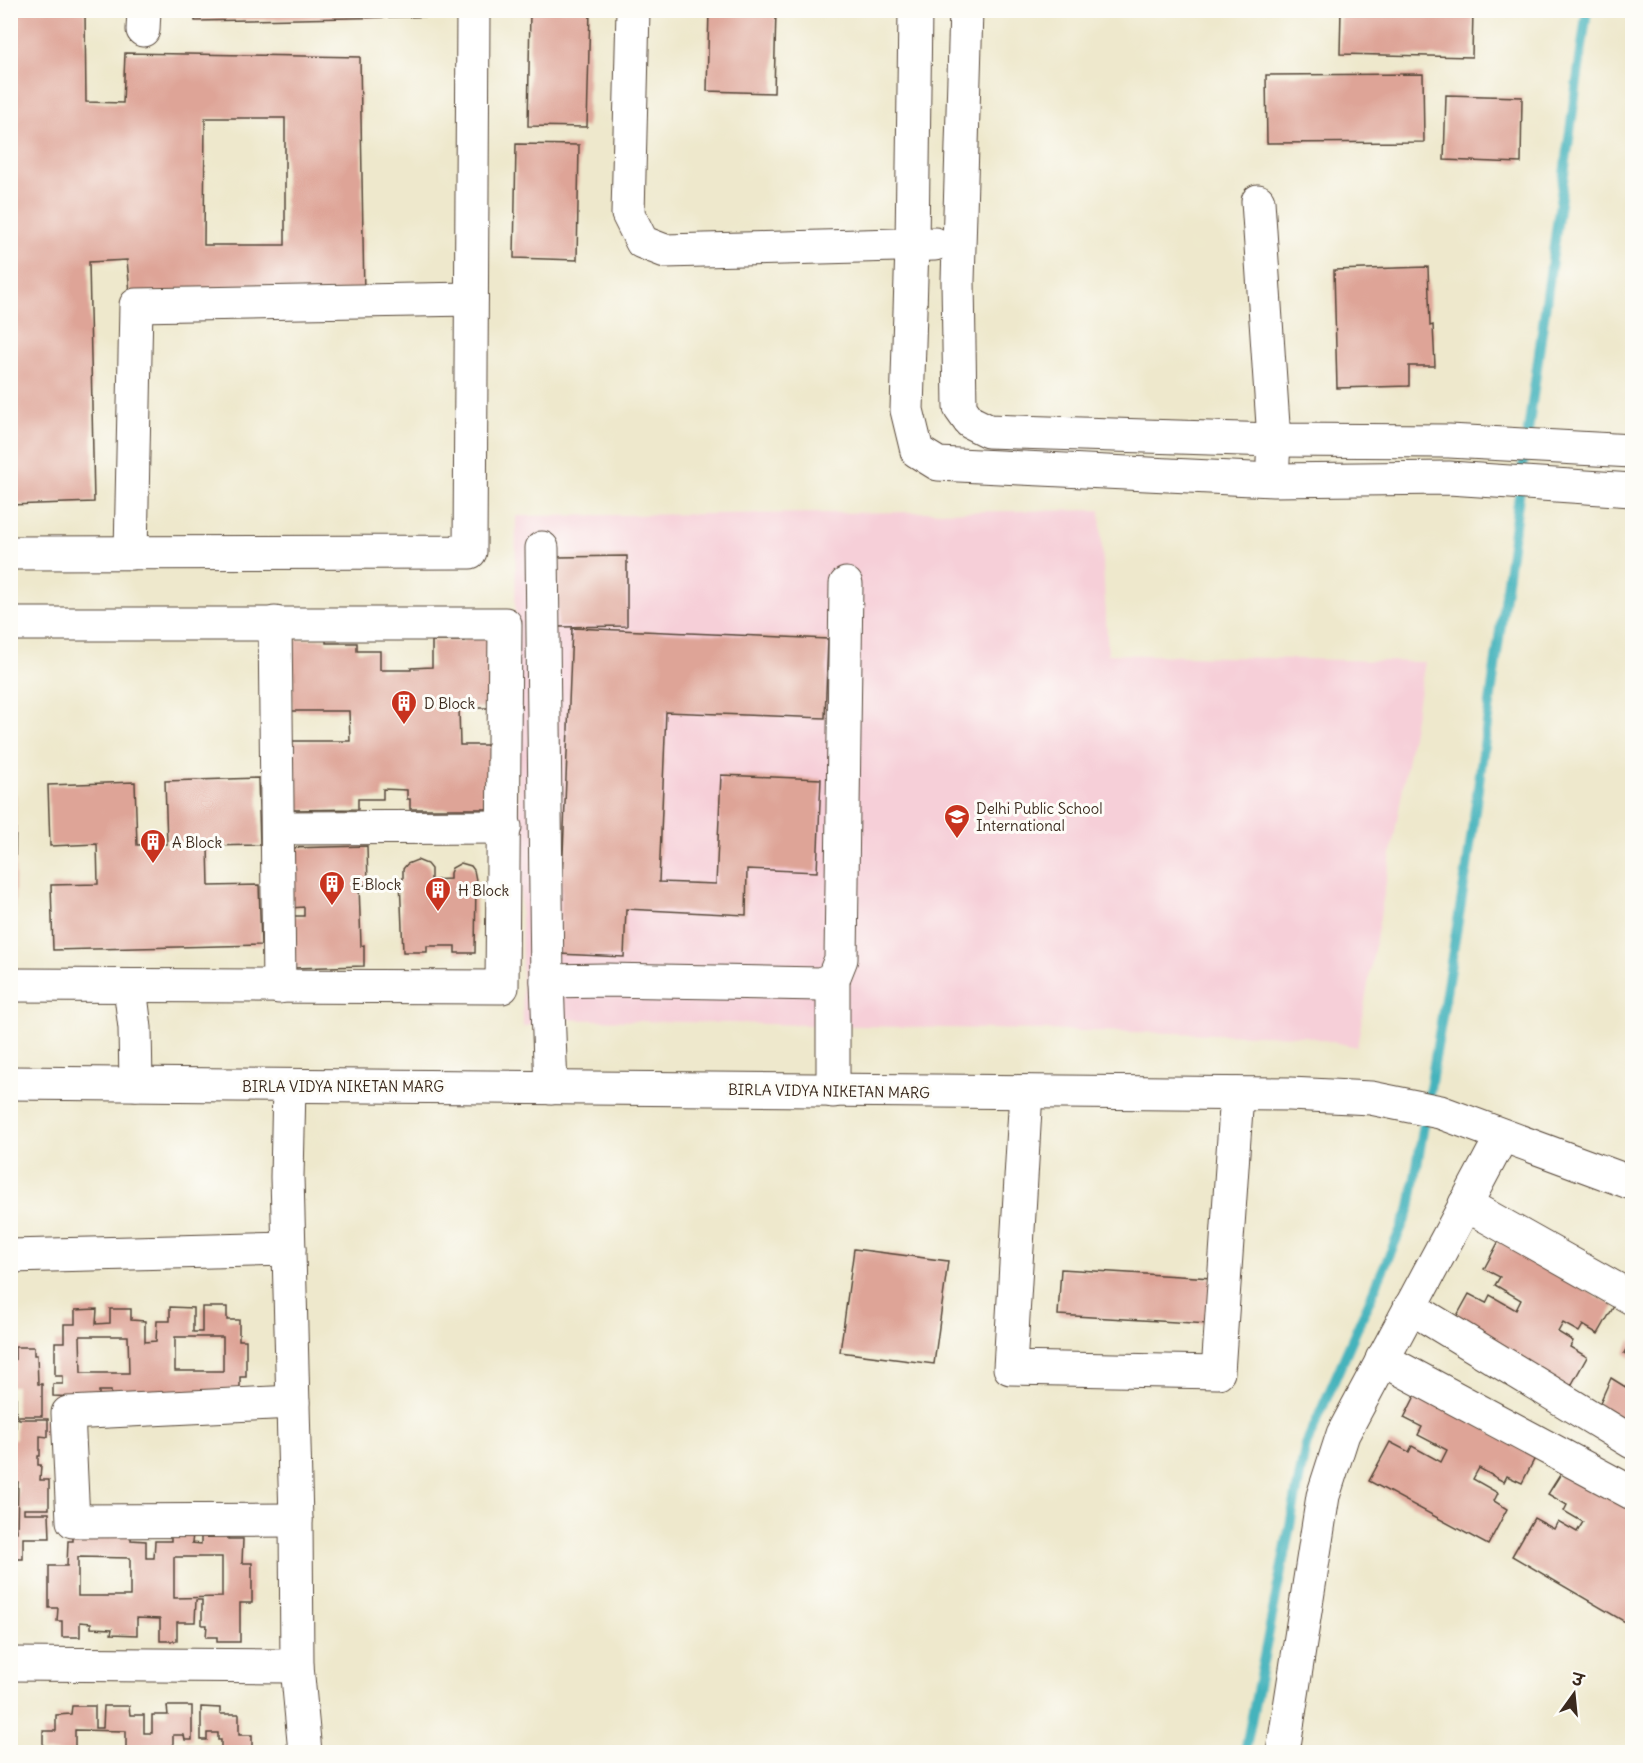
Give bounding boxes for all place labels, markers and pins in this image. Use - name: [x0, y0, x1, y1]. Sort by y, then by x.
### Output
- building icon: D Block: [389, 688, 419, 726]
- place label: D Block: [424, 694, 475, 713]
- place label: Delhi Public School International: [976, 799, 1103, 835]
- school or university icon: Delhi Public School International: [942, 802, 972, 840]
- building icon: A Block: [138, 827, 168, 865]
- place label: A Block: [172, 833, 222, 852]
- building icon: E Block: [317, 869, 347, 907]
- place label: E Block: [352, 875, 402, 894]
- building icon: H Block: [423, 875, 453, 913]
- place label: H Block: [458, 881, 510, 900]

